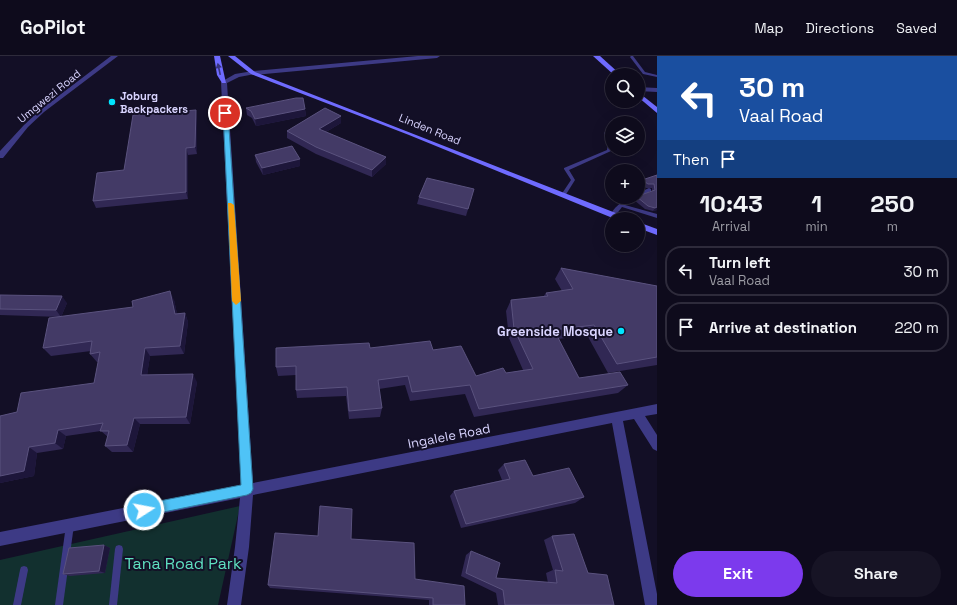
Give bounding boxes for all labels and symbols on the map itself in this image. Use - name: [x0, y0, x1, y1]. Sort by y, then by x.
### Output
- one-way arrow: [216, 63, 222, 76]
- street label: Umgwezi Road: [15, 66, 83, 126]
- place label: Joburg Backpackers: [120, 89, 188, 116]
- pin: [208, 96, 242, 130]
- marker: Joburg Backpackers: [107, 97, 117, 107]
- street label: Linden Road: [397, 110, 463, 148]
- place label: Greenside Mosque: [497, 323, 613, 340]
- marker: Greenside Mosque: [616, 326, 626, 336]
- street label: Ingalele Road: [406, 420, 492, 452]
- position arrow: [123, 489, 165, 531]
- park label: Tana Road Park: [125, 553, 242, 574]

